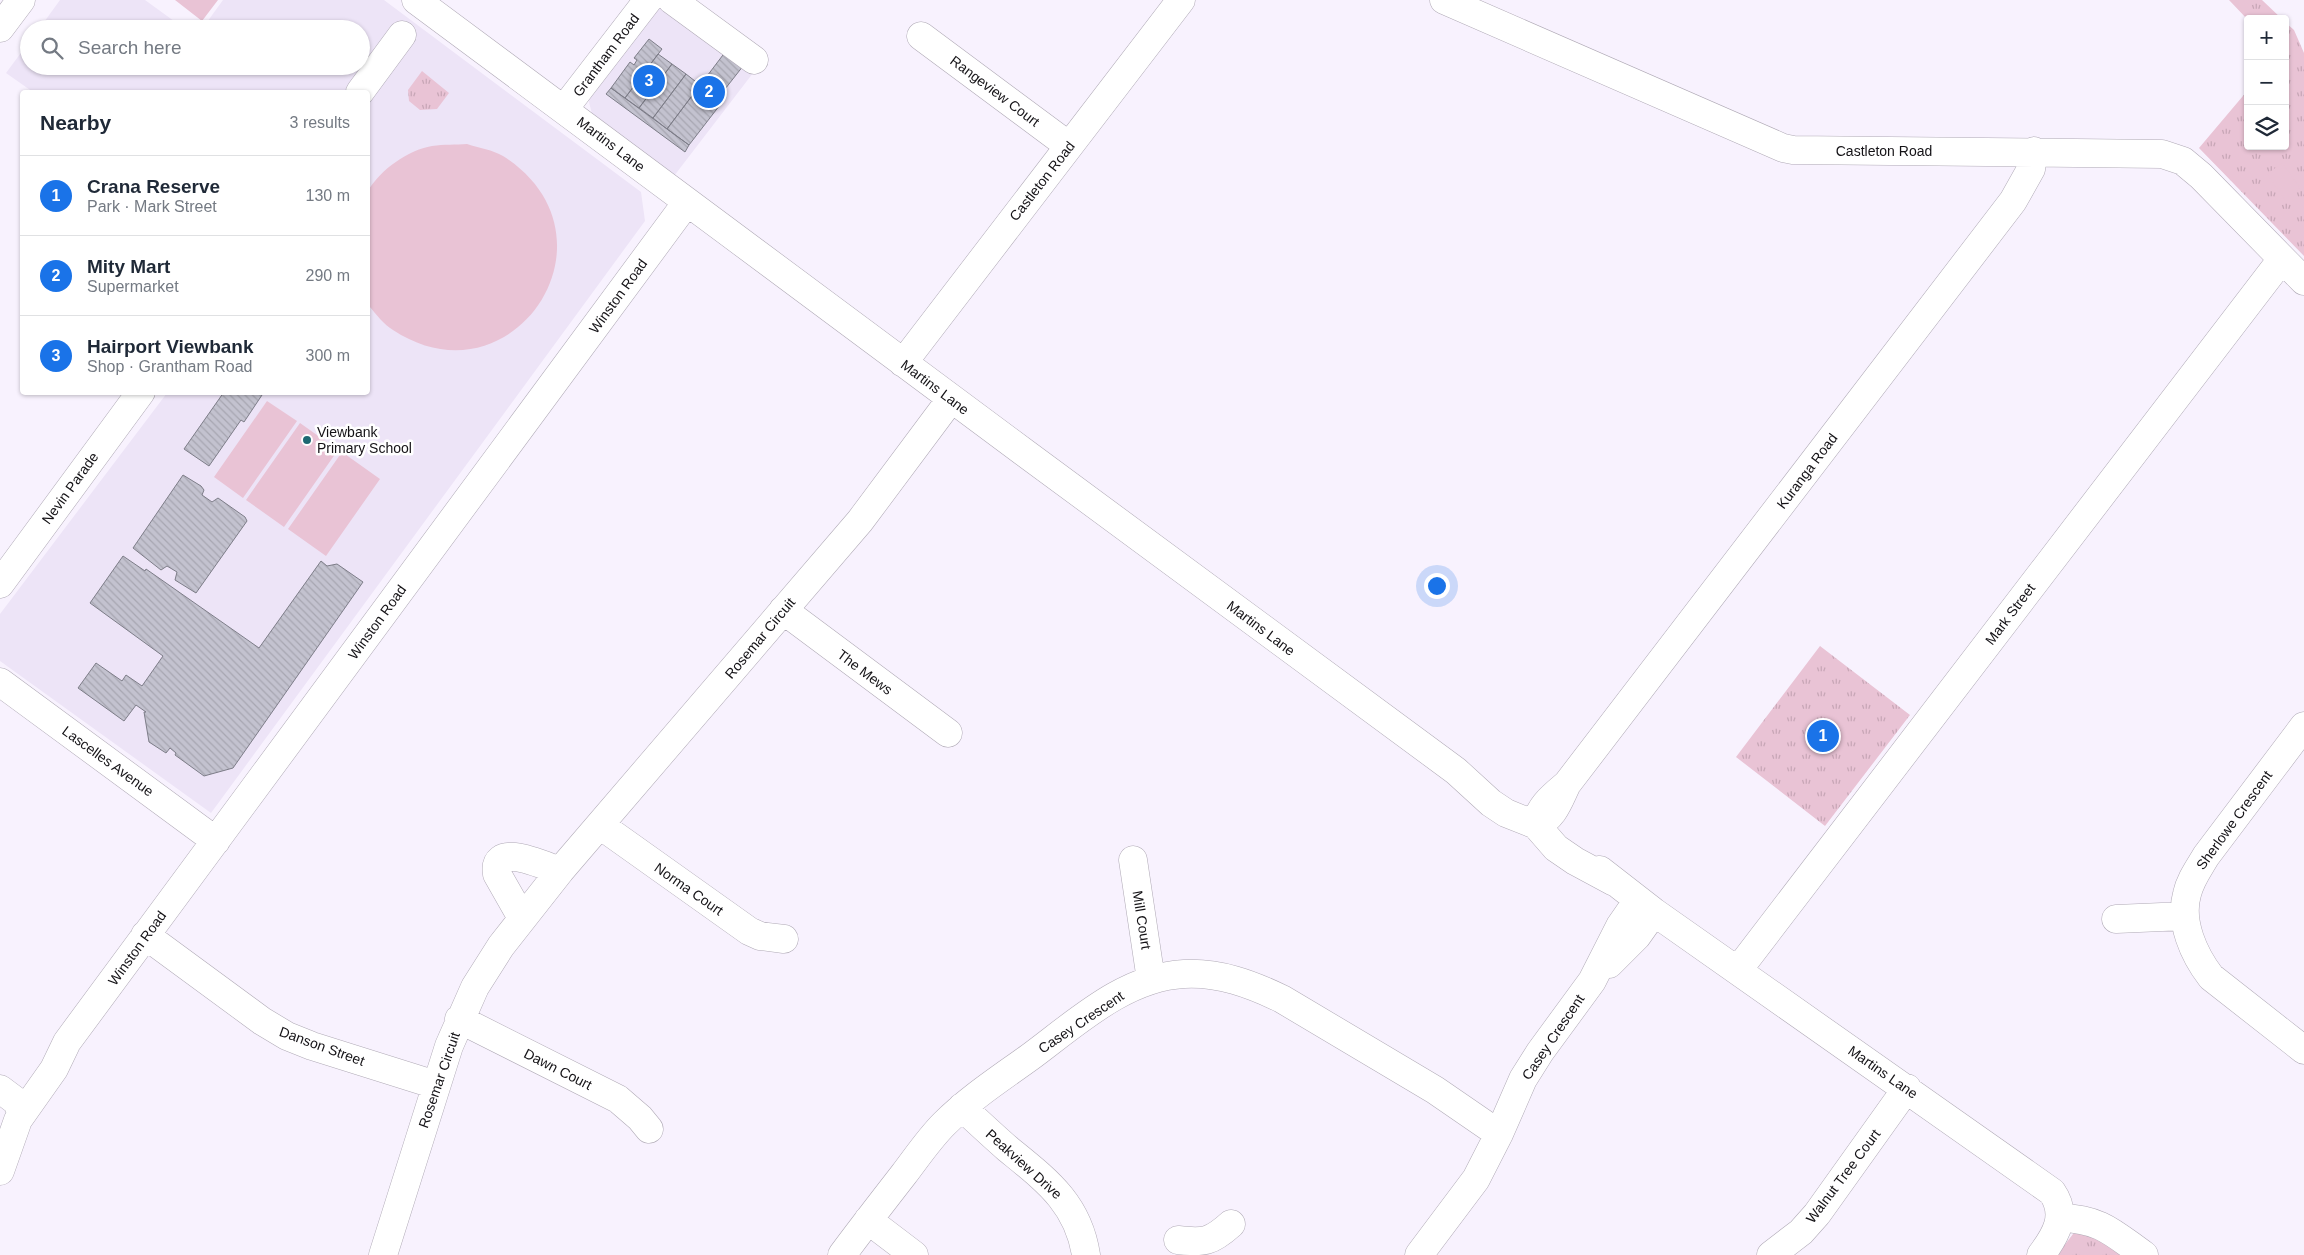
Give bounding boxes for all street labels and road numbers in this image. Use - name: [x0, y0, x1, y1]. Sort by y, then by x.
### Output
- street label: Grantham Road: [570, 10, 642, 100]
- street label: Rangeview Court: [947, 52, 1043, 130]
- street label: Martins Lane: [574, 113, 648, 175]
- street label: Castleton Road: [1006, 138, 1078, 224]
- street label: Castleton Road: [1836, 143, 1932, 159]
- street label: Winston Road: [586, 256, 650, 336]
- street label: Martins Lane: [898, 356, 972, 418]
- street label: Kuranga Road: [1773, 430, 1841, 512]
- street label: Nevin Parade: [39, 449, 102, 527]
- street label: Mark Street: [1982, 580, 2038, 648]
- street label: Winston Road: [345, 582, 409, 662]
- street label: Rosemar Circuit: [722, 594, 798, 682]
- street label: Martins Lane: [1224, 597, 1298, 659]
- street label: The Mews: [834, 646, 896, 698]
- street label: Lascelles Avenue: [59, 723, 157, 800]
- street label: Sherlowe Crescent: [2193, 767, 2275, 873]
- street label: Norma Court: [652, 859, 726, 919]
- street label: Mill Court: [1129, 890, 1155, 951]
- street label: Winston Road: [105, 908, 169, 988]
- street label: Casey Crescent: [1035, 987, 1127, 1056]
- street label: Casey Crescent: [1519, 991, 1588, 1083]
- street label: Danson Street: [277, 1023, 367, 1069]
- street label: Rosemar Circuit: [415, 1030, 463, 1130]
- street label: Martins Lane: [1845, 1042, 1921, 1102]
- street label: Dawn Court: [521, 1045, 595, 1093]
- street label: Peakview Drive: [983, 1126, 1065, 1202]
- street label: Walnut Tree Court: [1803, 1126, 1883, 1226]

